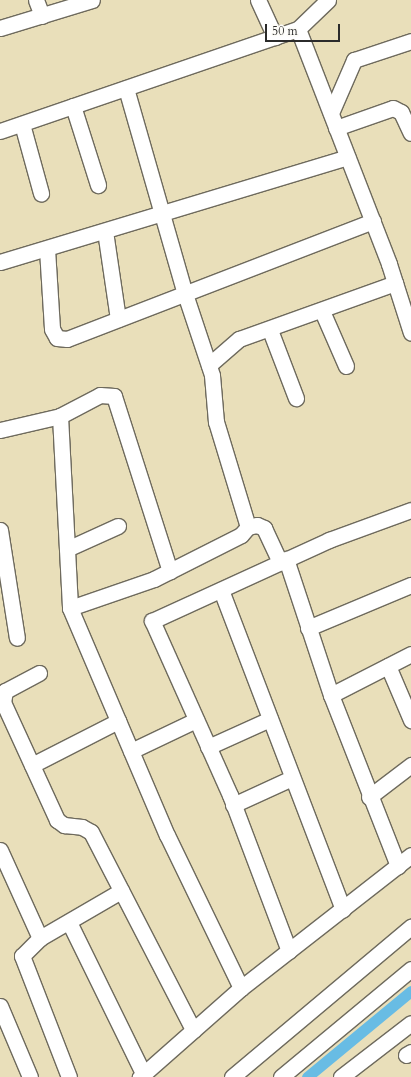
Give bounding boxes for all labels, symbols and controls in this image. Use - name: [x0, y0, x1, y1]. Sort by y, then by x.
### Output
- scale bar: [267, 16, 342, 42]
- text: 50 m: [272, 23, 298, 39]

